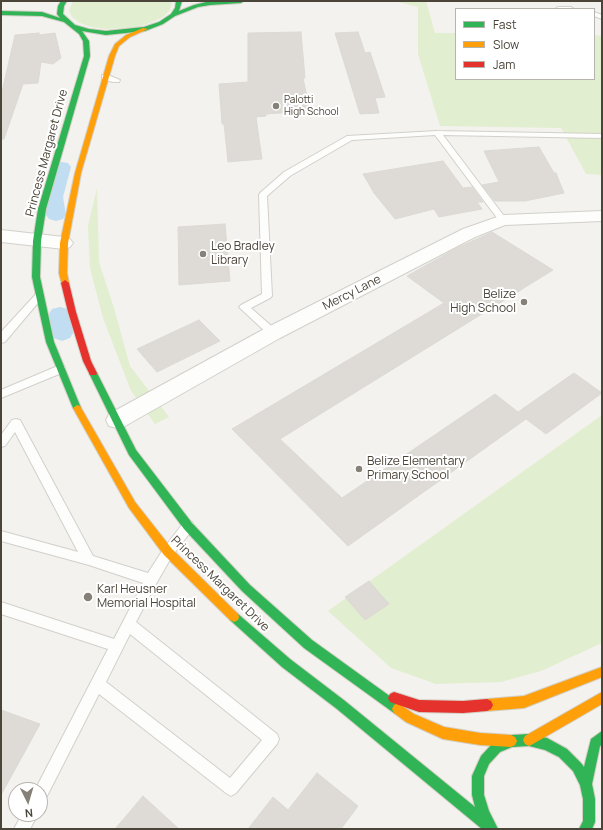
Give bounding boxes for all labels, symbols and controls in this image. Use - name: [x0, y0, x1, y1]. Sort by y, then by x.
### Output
- legend: [455, 8, 595, 80]
- text: Fast: [493, 16, 517, 33]
- text: Slow: [493, 36, 519, 53]
- text: Jam: [493, 56, 515, 73]
- street label: Princess Margaret Drive: [23, 88, 71, 218]
- place label: Palotti High School: [284, 94, 339, 118]
- marker: Palotti High School: [271, 101, 281, 111]
- place label: Leo Bradley Library: [211, 240, 275, 268]
- marker: Leo Bradley Library: [198, 249, 208, 259]
- street label: Mercy Lane: [321, 272, 383, 314]
- place label: Belize High School: [450, 288, 516, 316]
- marker: Belize High School: [519, 297, 529, 307]
- place label: Belize Elementary Primary School: [367, 455, 465, 483]
- marker: Belize Elementary Primary School: [354, 464, 364, 474]
- street label: Princess Margaret Drive: [168, 533, 272, 635]
- place label: Karl Heusner Memorial Hospital: [97, 583, 196, 611]
- marker: Karl Heusner Memorial Hospital: [82, 591, 94, 603]
- north arrow: [8, 782, 48, 822]
- text: N: [24, 806, 34, 821]

